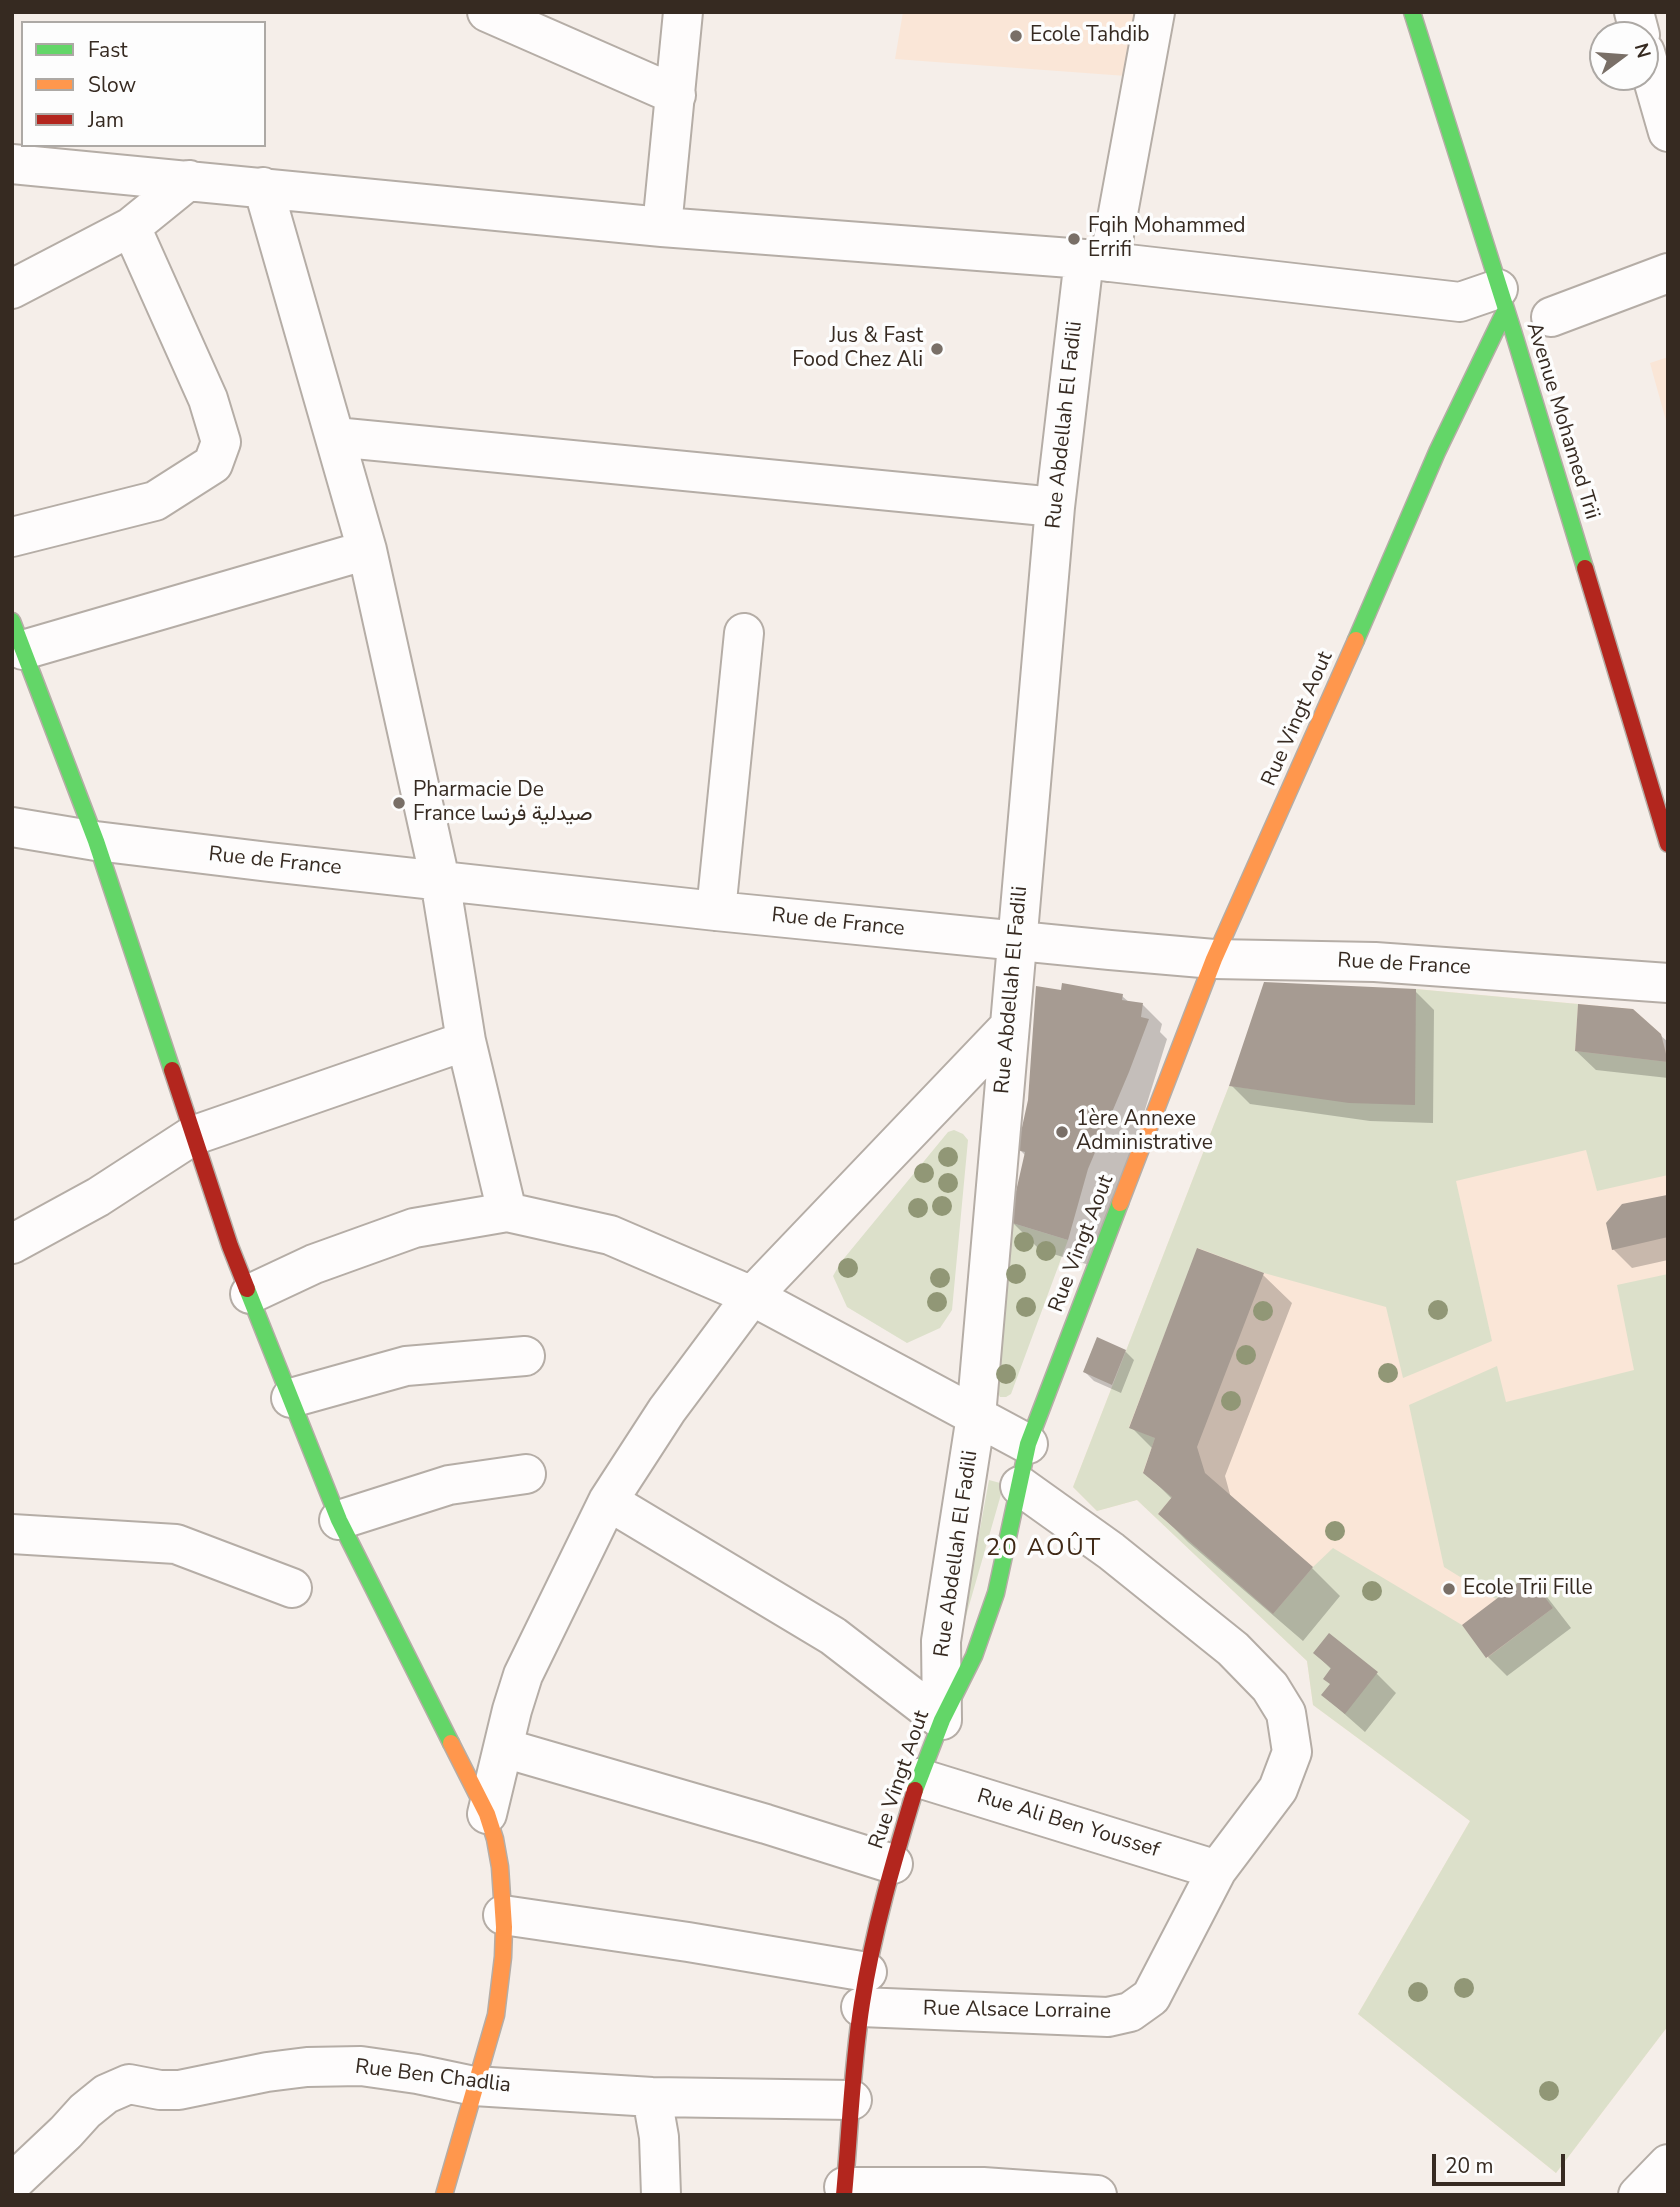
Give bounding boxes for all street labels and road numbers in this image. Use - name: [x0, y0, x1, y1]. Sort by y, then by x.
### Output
- street label: Avenue Mohamed Trii: [1520, 319, 1604, 523]
- street label: Rue Abdellah El Fadili: [1042, 320, 1088, 530]
- street label: Rue Vingt Aout: [1257, 648, 1339, 790]
- street label: Rue de France: [207, 842, 343, 882]
- street label: Rue Abdellah El Fadili: [990, 885, 1034, 1095]
- street label: Rue de France: [770, 903, 906, 943]
- street label: Rue de France: [1337, 949, 1471, 981]
- street label: Rue Vingt Aout: [1044, 1172, 1120, 1316]
- street label: Rue Abdellah El Fadili: [930, 1449, 984, 1659]
- street label: Rue Vingt Aout: [865, 1707, 935, 1853]
- street label: Rue Ali Ben Youssef: [974, 1784, 1162, 1864]
- street label: Rue Alsace Lorraine: [923, 1997, 1111, 2025]
- street label: Rue Ben Chadlia: [354, 2055, 512, 2099]

